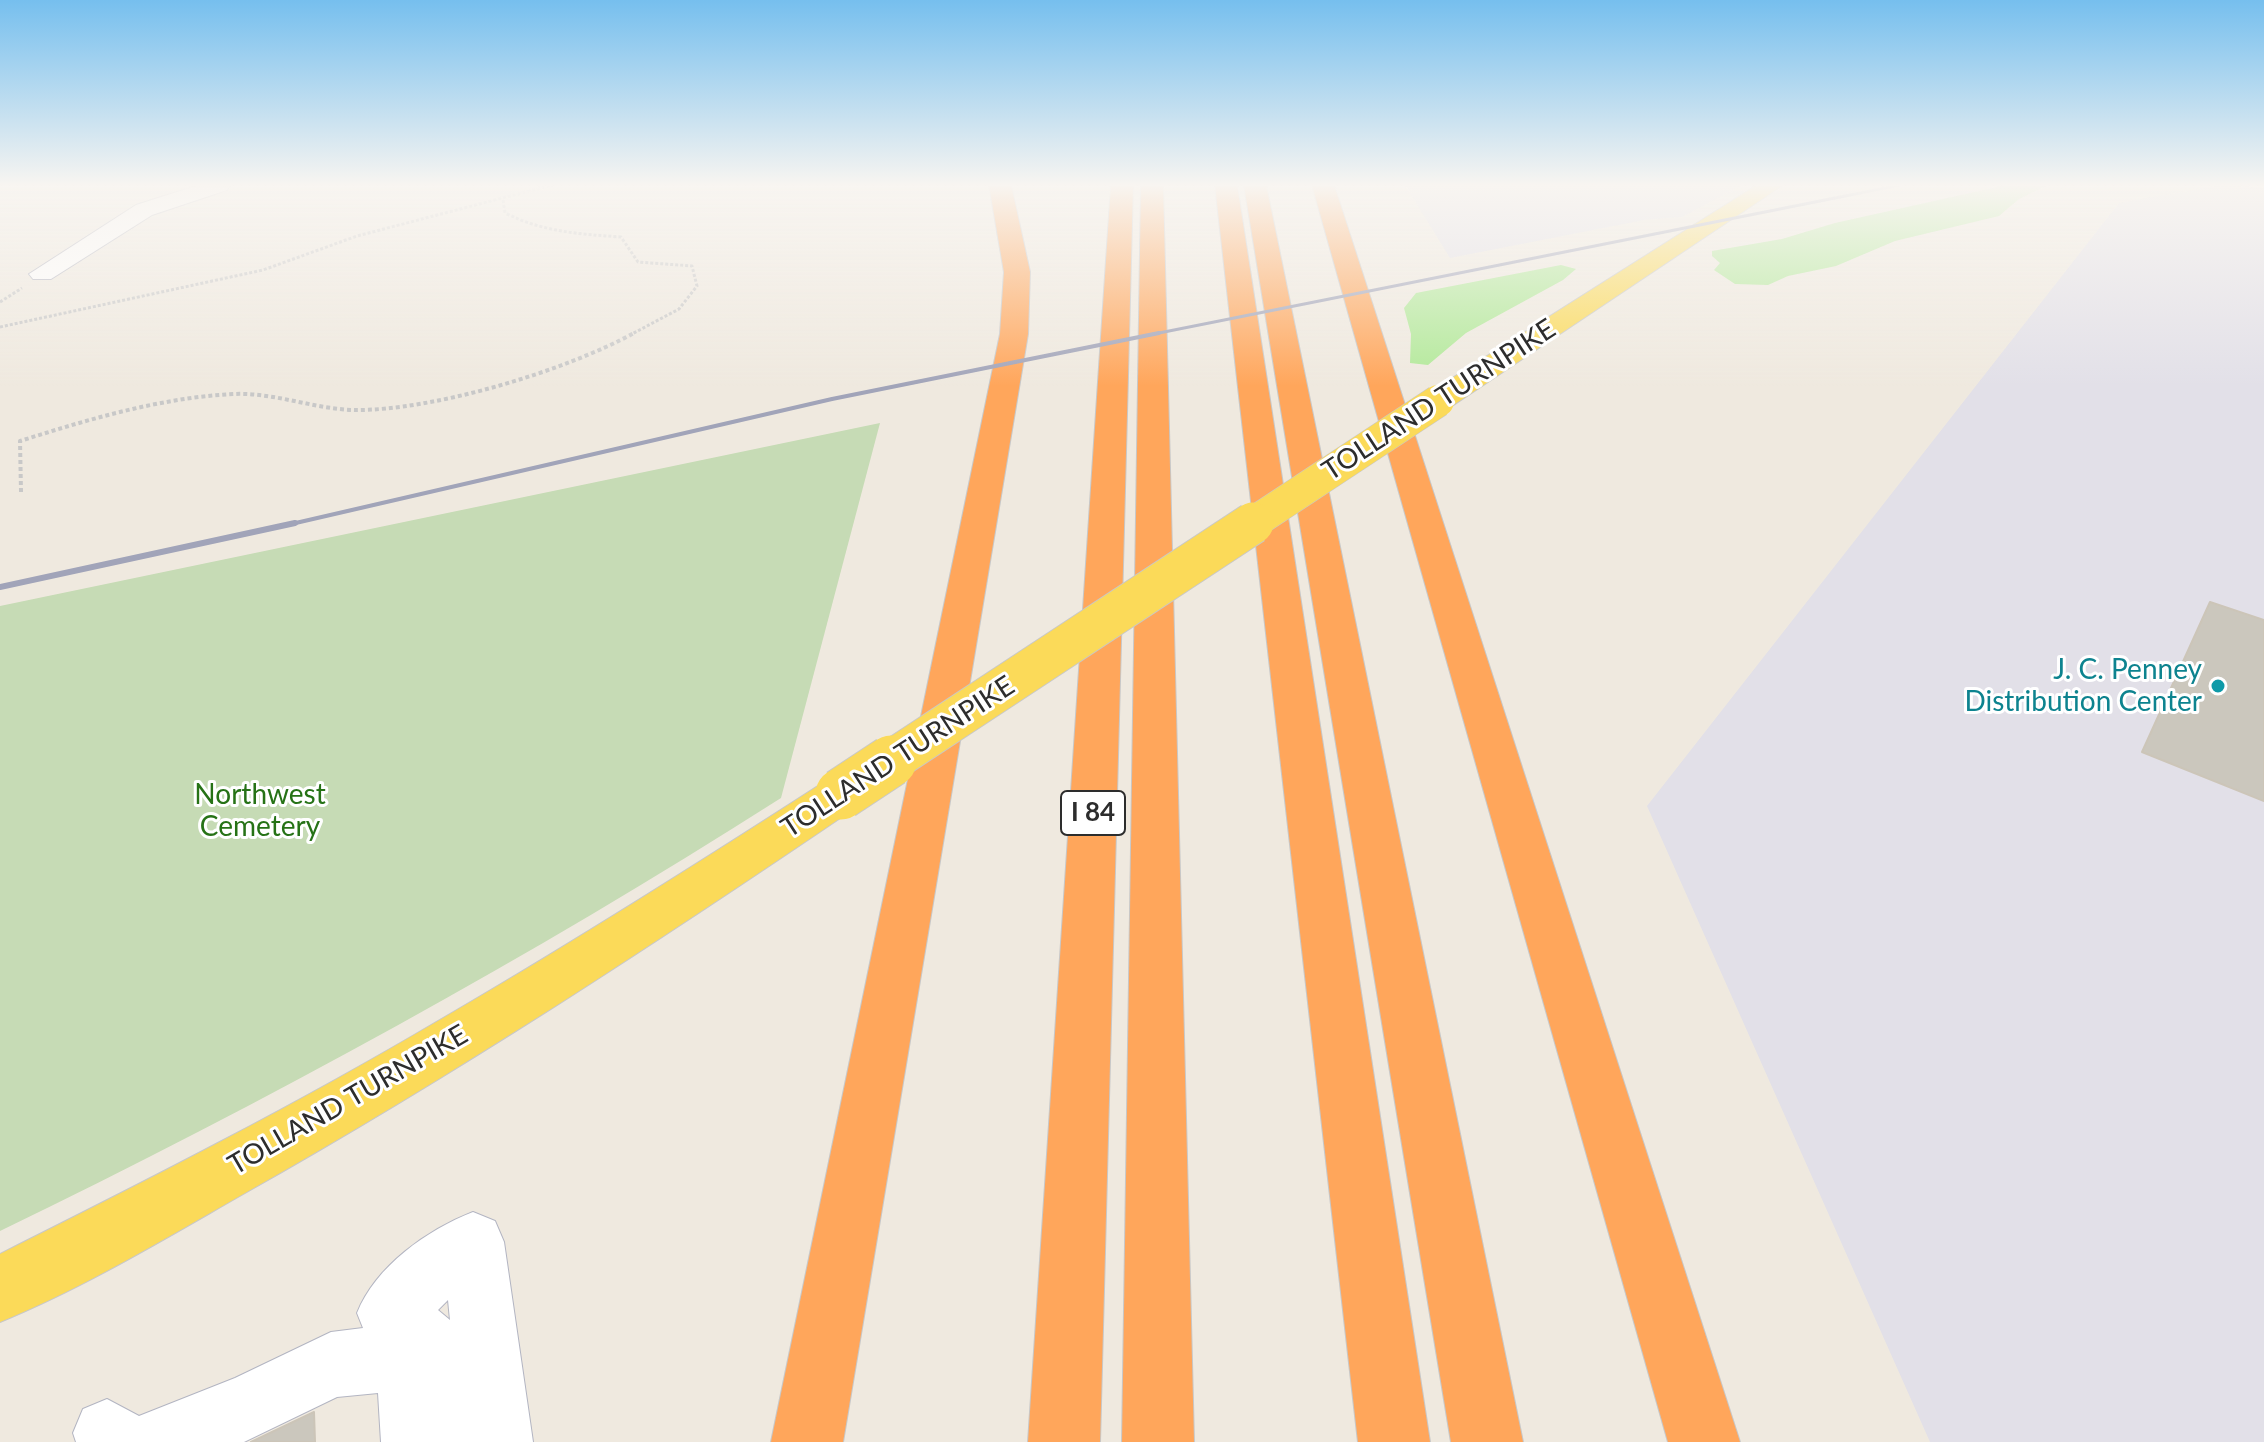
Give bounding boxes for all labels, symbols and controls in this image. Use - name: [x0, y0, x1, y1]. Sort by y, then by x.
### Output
- street label: TOLLAND TURNPIKE: [1316, 312, 1562, 488]
- place label: J. C. Penney Distribution Center: [1964, 653, 2202, 719]
- street label: TOLLAND TURNPIKE: [775, 669, 1021, 845]
- marker: J. C. Penney Distribution Center: [2209, 677, 2227, 695]
- park label: Northwest Cemetery: [194, 778, 326, 844]
- road number: I 84: [1061, 791, 1125, 835]
- street label: TOLLAND TURNPIKE: [222, 1018, 474, 1182]

